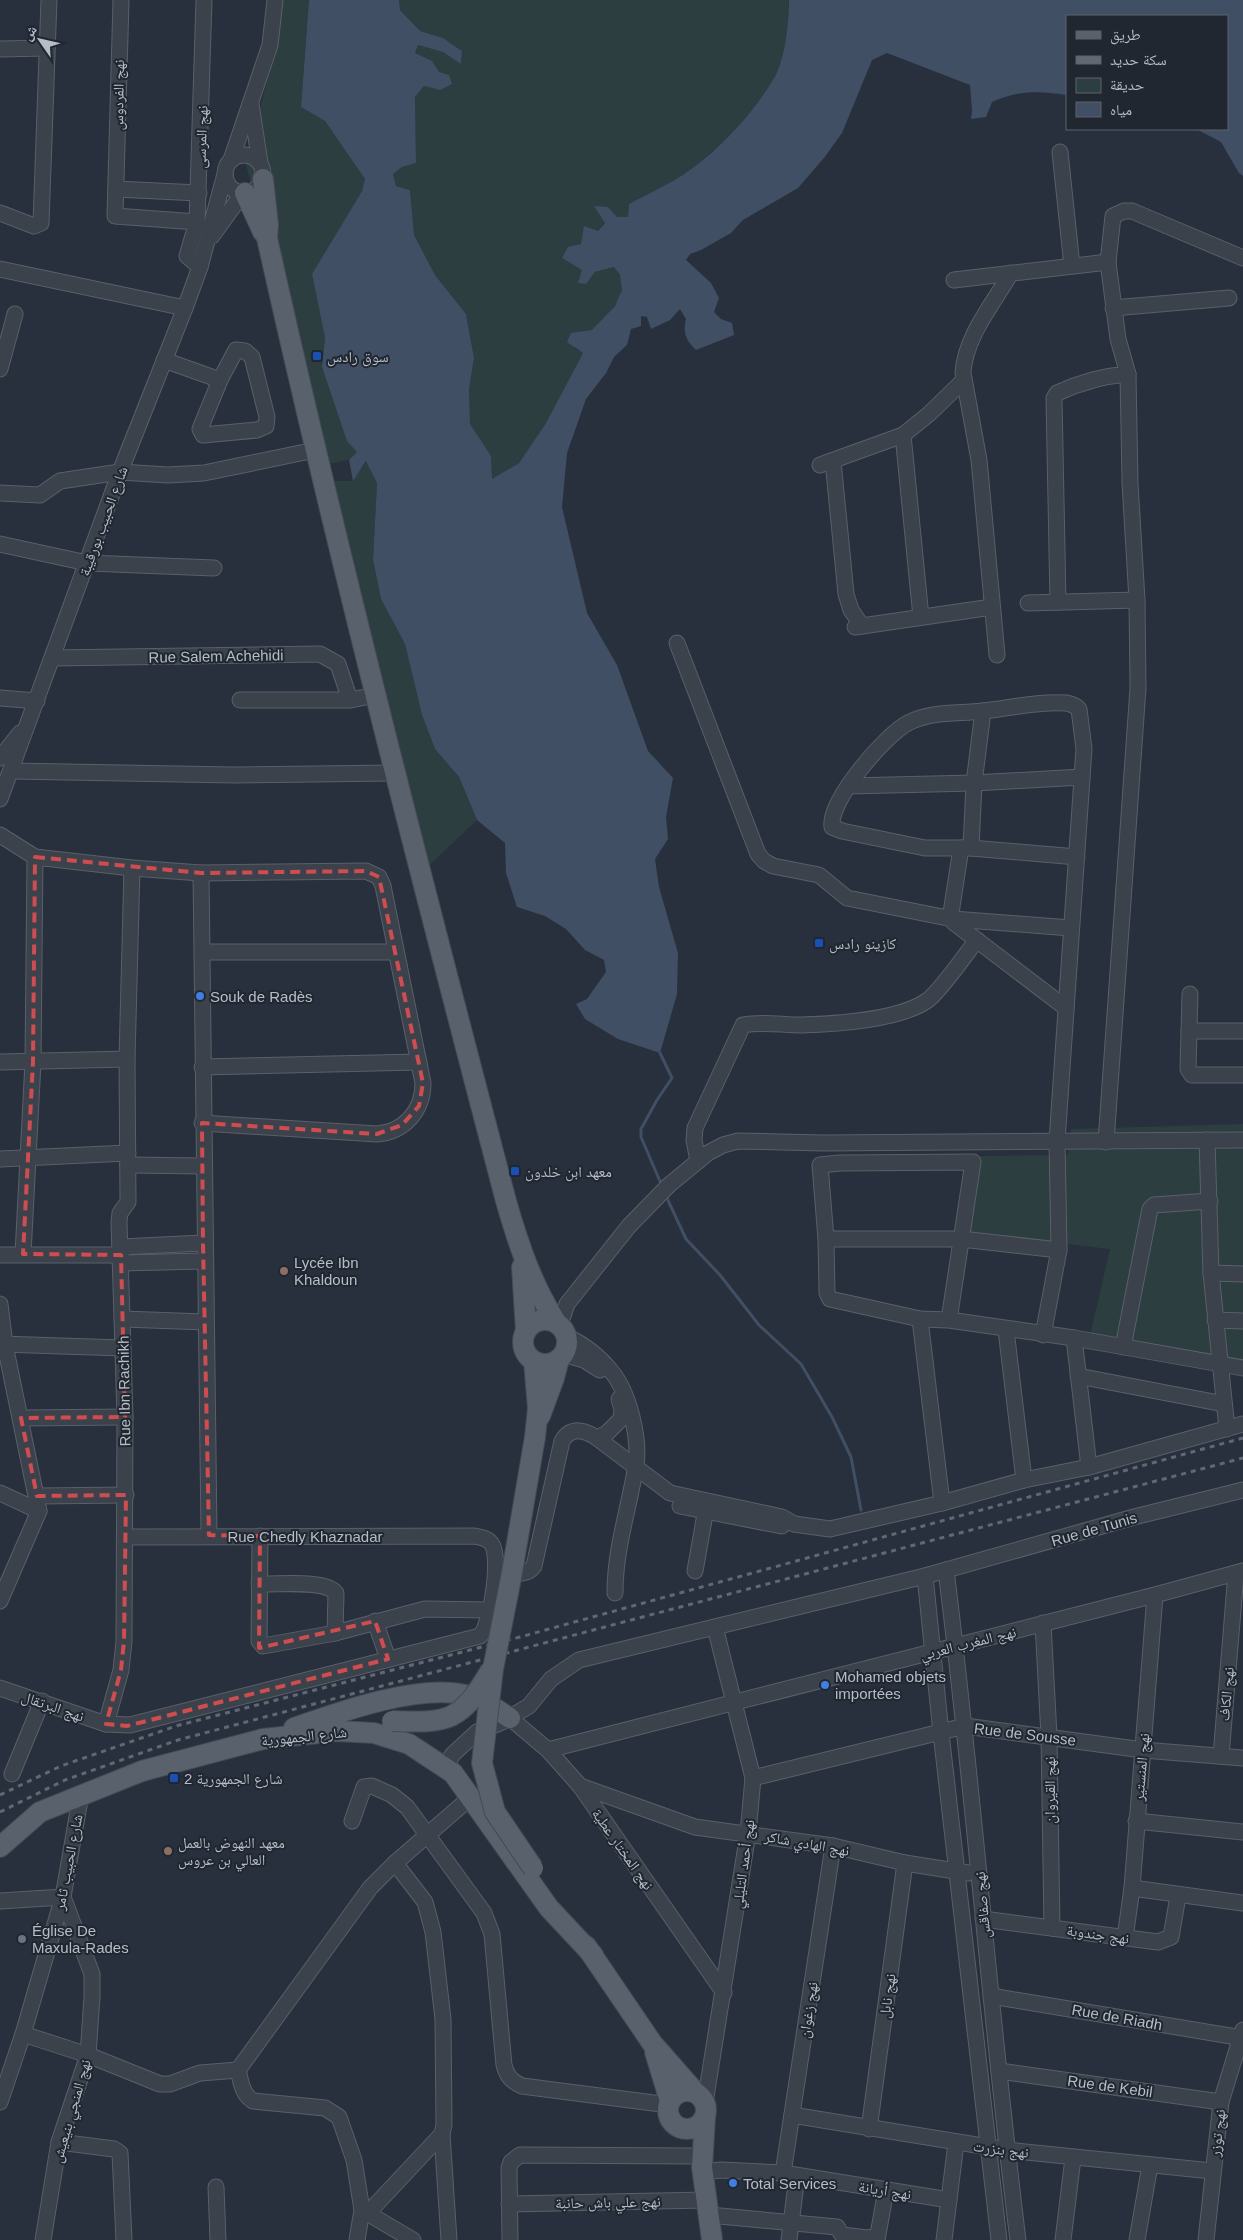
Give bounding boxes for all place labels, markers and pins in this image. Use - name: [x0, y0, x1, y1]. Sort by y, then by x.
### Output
- place label: سوق رادس: [327, 348, 389, 367]
- marker: سوق رادس: [311, 350, 323, 362]
- place label: كازينو رادس: [829, 935, 896, 954]
- marker: كازينو رادس: [813, 937, 825, 949]
- place label: Souk de Radès: [210, 988, 313, 1005]
- marker: Souk de Radès: [194, 990, 206, 1002]
- place label: معهد ابن خلدون: [525, 1163, 612, 1182]
- marker: معهد ابن خلدون: [509, 1165, 521, 1177]
- place label: Lycée Ibn Khaldoun: [294, 1254, 359, 1288]
- marker: Lycée Ibn Khaldoun: [278, 1265, 290, 1277]
- place label: Mohamed objets importées: [835, 1668, 946, 1702]
- marker: Mohamed objets importées: [819, 1679, 831, 1691]
- place label: شارع الجمهورية 2: [184, 1770, 283, 1789]
- marker: شارع الجمهورية 2: [168, 1772, 180, 1784]
- place label: معهد النهوض بالعمل العالي بن عروس: [178, 1834, 285, 1871]
- marker: معهد النهوض بالعمل العالي بن عروس: [162, 1845, 174, 1857]
- place label: Église De Maxula-Rades: [32, 1922, 129, 1956]
- marker: Église De Maxula-Rades: [16, 1933, 28, 1945]
- place label: Total Services: [743, 2175, 836, 2192]
- marker: Total Services: [727, 2177, 739, 2189]

